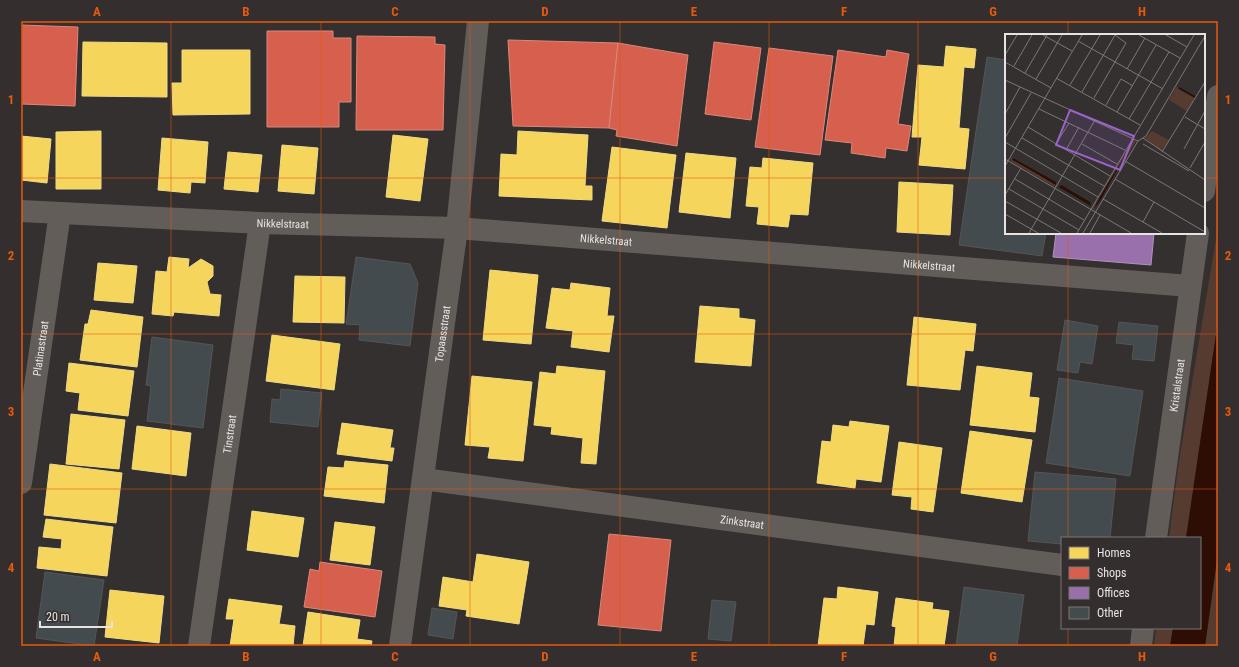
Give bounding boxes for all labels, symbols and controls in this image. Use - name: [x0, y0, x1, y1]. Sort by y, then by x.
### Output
- text: A: [93, 4, 101, 19]
- text: B: [242, 4, 250, 19]
- text: C: [391, 4, 399, 19]
- text: D: [541, 4, 549, 19]
- text: E: [691, 4, 698, 19]
- text: F: [841, 4, 847, 19]
- text: G: [989, 4, 997, 19]
- text: H: [1138, 4, 1146, 19]
- inset map: [1005, 34, 1205, 234]
- text: 1: [8, 92, 14, 107]
- text: 1: [1225, 92, 1231, 107]
- street label: Nikkelstraat: [256, 216, 309, 231]
- street label: Nikkelstraat: [580, 231, 633, 248]
- text: 2: [8, 248, 15, 263]
- text: 2: [1225, 248, 1232, 263]
- street label: Nikkelstraat: [903, 257, 956, 274]
- street label: Topaasstraat: [432, 305, 453, 363]
- street label: Platinastraat: [30, 320, 51, 377]
- street label: Kristalstraat: [1167, 358, 1187, 413]
- text: 3: [8, 404, 14, 419]
- text: 3: [1225, 404, 1231, 419]
- street label: Tinstraat: [220, 414, 239, 454]
- street label: Zinkstraat: [720, 513, 765, 531]
- legend: [1061, 537, 1201, 629]
- text: Homes: [1097, 546, 1131, 560]
- text: 4: [8, 560, 15, 575]
- text: 4: [1225, 560, 1232, 575]
- text: Shops: [1097, 566, 1126, 580]
- text: Offices: [1097, 586, 1130, 600]
- scale bar: [40, 603, 112, 629]
- text: Other: [1097, 606, 1123, 620]
- text: 20 m: [46, 610, 70, 624]
- text: A: [93, 649, 101, 664]
- text: B: [242, 649, 250, 664]
- text: C: [391, 649, 399, 664]
- text: D: [541, 649, 549, 664]
- text: E: [691, 649, 698, 664]
- text: F: [841, 649, 847, 664]
- text: G: [989, 649, 997, 664]
- text: H: [1138, 649, 1146, 664]

